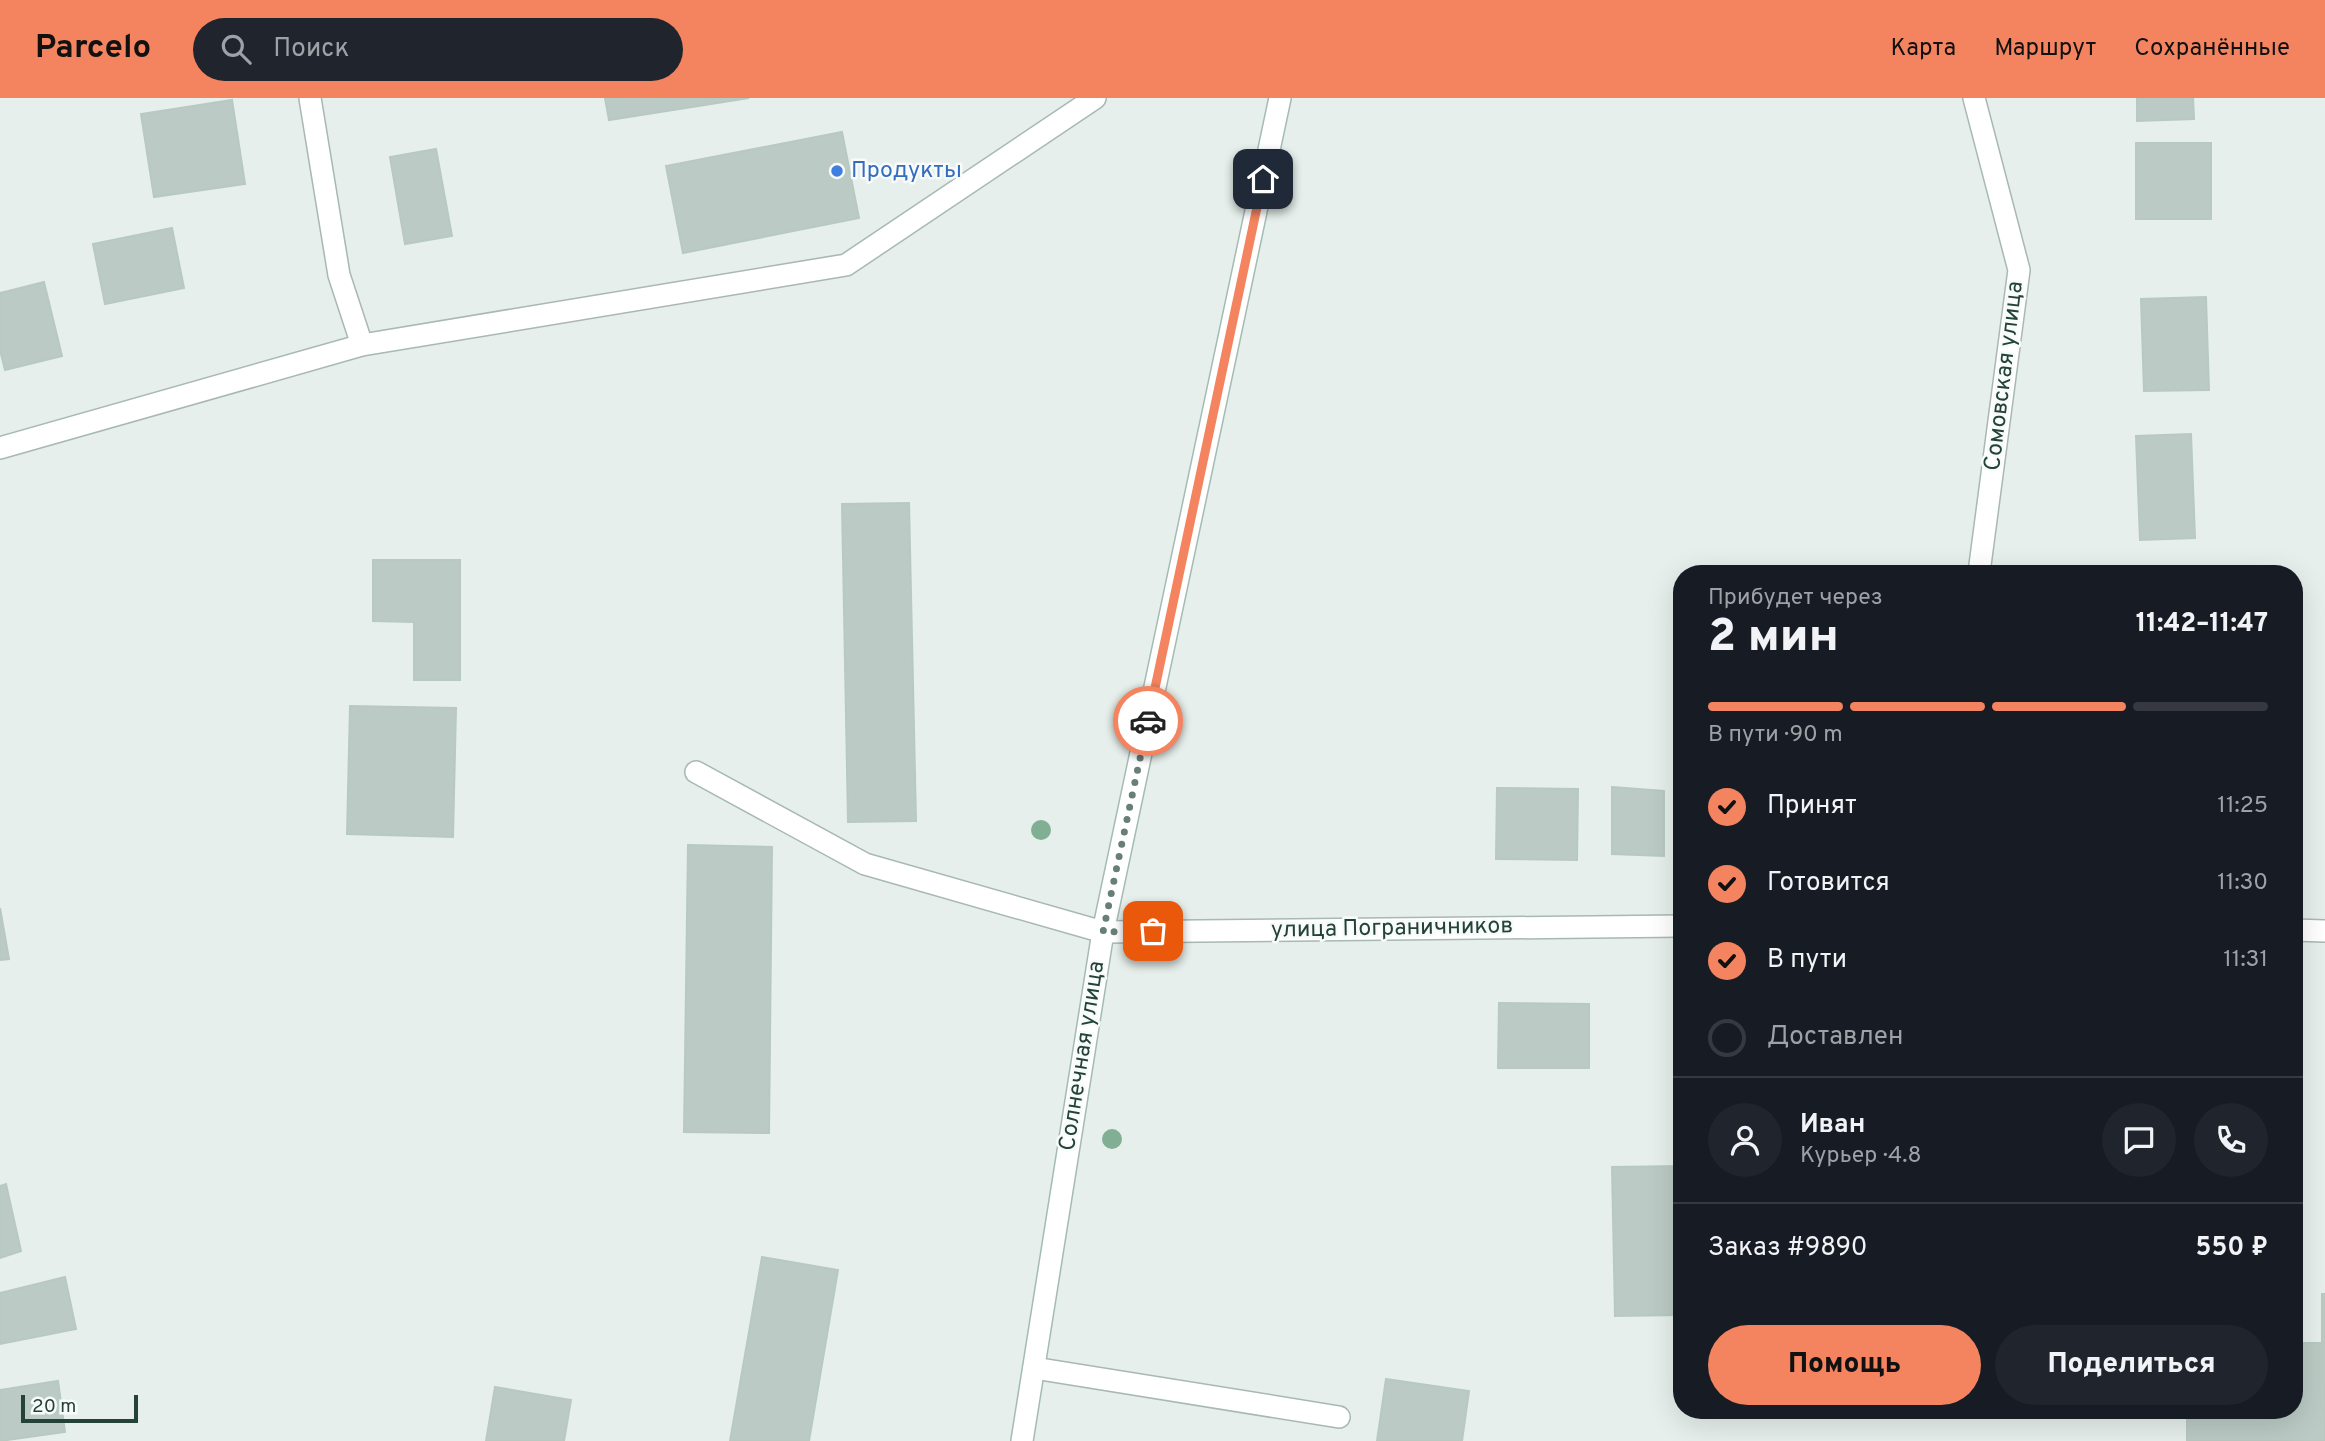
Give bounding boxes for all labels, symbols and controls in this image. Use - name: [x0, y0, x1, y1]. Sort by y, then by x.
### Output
- search box: [193, 18, 683, 81]
- text: Parcelo: [35, 28, 151, 70]
- icon: search: [217, 30, 255, 68]
- text: Поиск: [273, 33, 349, 66]
- text: Карта: [1890, 34, 1956, 64]
- text: Маршрут: [1994, 34, 2096, 64]
- text: Сохранённые: [2134, 34, 2290, 64]
- pin: [1233, 149, 1293, 209]
- place label: Продукты: [851, 157, 962, 186]
- icon: home: [1244, 160, 1282, 198]
- marker: Продукты: [829, 163, 845, 179]
- street label: Сомовская улица: [1979, 280, 2031, 472]
- text: Прибудет через: [1708, 584, 1883, 613]
- text: 11:42–11:47: [2136, 608, 2268, 641]
- text: 2 мин: [1708, 609, 1839, 668]
- courier: [1113, 686, 1183, 756]
- icon: car: [1129, 702, 1167, 740]
- text: В пути · 90 m: [1708, 721, 1843, 750]
- icon: check: [1708, 788, 1746, 826]
- text: Принят: [1767, 790, 1857, 823]
- text: 11:25: [2217, 792, 2268, 821]
- icon: check: [1708, 865, 1746, 903]
- text: Готовится: [1767, 867, 1890, 900]
- text: 11:30: [2217, 869, 2268, 898]
- pin: [1123, 901, 1183, 961]
- icon: bag: [1134, 912, 1172, 950]
- street label: улица Пограничников: [1271, 912, 1513, 946]
- icon: check: [1708, 942, 1746, 980]
- text: В пути: [1767, 944, 1847, 977]
- text: 11:31: [2223, 946, 2268, 975]
- street label: Солнечная улица: [1054, 959, 1112, 1153]
- text: Доставлен: [1767, 1021, 1903, 1054]
- button: person: [1708, 1103, 1782, 1177]
- button: chat: [2102, 1103, 2176, 1177]
- button: phone: [2194, 1103, 2268, 1177]
- text: Иван: [1800, 1109, 1865, 1142]
- text: Курьер · 4.8: [1800, 1142, 1922, 1171]
- text: Заказ #9890: [1708, 1232, 1868, 1265]
- text: 550 ₽: [2196, 1232, 2268, 1265]
- button: Помощь: [1708, 1325, 1981, 1405]
- button: Поделиться: [1995, 1325, 2268, 1405]
- scale bar: [21, 1392, 138, 1424]
- text: 20 m: [32, 1395, 76, 1419]

